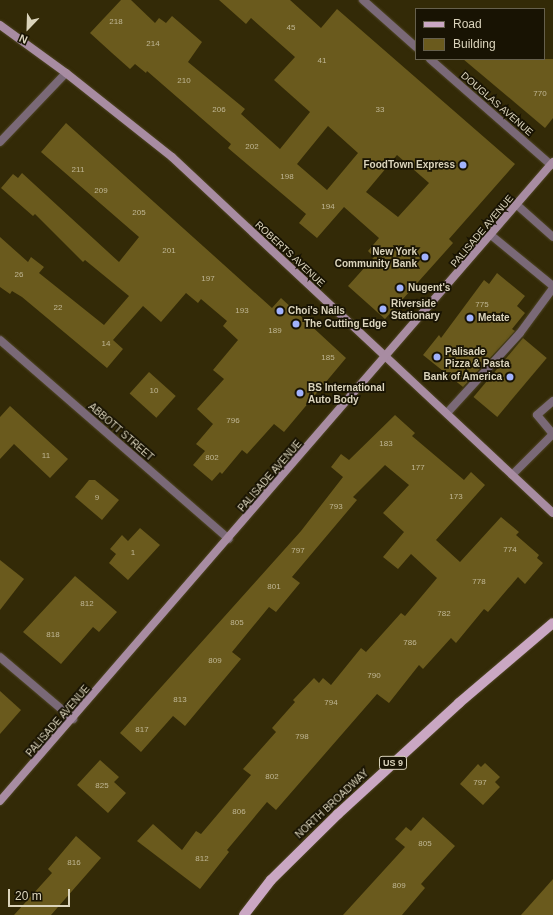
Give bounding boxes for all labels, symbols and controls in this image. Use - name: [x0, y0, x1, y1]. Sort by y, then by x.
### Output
- north arrow: [8, 8, 48, 48]
- legend: [415, 8, 545, 60]
- house number: 218: [109, 17, 123, 27]
- text: Road: [453, 17, 482, 31]
- house number: 45: [287, 23, 295, 33]
- text: N: [17, 32, 29, 46]
- text: Building: [453, 37, 496, 51]
- house number: 214: [146, 39, 160, 49]
- house number: 41: [318, 56, 326, 66]
- street label: DOUGLAS AVENUE: [458, 69, 536, 139]
- house number: 210: [177, 76, 191, 86]
- house number: 770: [533, 89, 547, 99]
- house number: 206: [212, 105, 226, 115]
- house number: 33: [376, 105, 384, 115]
- house number: 202: [245, 142, 259, 152]
- place label: FoodTown Express: [364, 159, 455, 171]
- marker: FoodTown Express: [458, 160, 468, 170]
- house number: 211: [72, 165, 84, 175]
- house number: 198: [280, 172, 294, 182]
- house number: 209: [94, 186, 108, 196]
- street label: PALISADE AVENUE: [448, 192, 516, 270]
- house number: 194: [321, 202, 335, 212]
- house number: 205: [132, 208, 146, 218]
- street label: ROBERTS AVENUE: [253, 218, 327, 290]
- place label: New York Community Bank: [335, 245, 417, 268]
- house number: 201: [162, 246, 176, 256]
- marker: New York Community Bank: [420, 252, 430, 262]
- house number: 26: [15, 270, 23, 280]
- house number: 197: [201, 274, 215, 284]
- place label: Nugent's: [408, 282, 450, 294]
- marker: Nugent's: [395, 283, 405, 293]
- place label: Riverside Stationary: [391, 297, 440, 320]
- house number: 775: [475, 300, 489, 310]
- house number: 22: [54, 303, 62, 313]
- marker: Riverside Stationary: [378, 304, 388, 314]
- place label: Choi's Nails: [288, 305, 345, 317]
- house number: 193: [235, 306, 249, 316]
- marker: Choi's Nails: [275, 306, 285, 316]
- place label: Metate: [478, 312, 510, 324]
- marker: Metate: [465, 313, 475, 323]
- place label: The Cutting Edge: [304, 318, 387, 330]
- marker: The Cutting Edge: [291, 319, 301, 329]
- house number: 189: [268, 326, 282, 336]
- house number: 14: [102, 339, 110, 349]
- place label: Palisade Pizza & Pasta: [445, 345, 509, 368]
- marker: Palisade Pizza & Pasta: [432, 352, 442, 362]
- house number: 185: [321, 353, 335, 363]
- place label: Bank of America: [423, 371, 502, 383]
- marker: Bank of America: [505, 372, 515, 382]
- place label: BS International Auto Body: [308, 381, 385, 404]
- house number: 10: [150, 386, 158, 396]
- marker: BS International Auto Body: [295, 388, 305, 398]
- street label: ABBOTT STREET: [86, 400, 156, 464]
- house number: 796: [226, 416, 240, 426]
- street label: PALISADE AVENUE: [236, 438, 304, 514]
- house number: 183: [379, 439, 393, 449]
- house number: 11: [42, 451, 50, 461]
- house number: 802: [205, 453, 219, 463]
- house number: 177: [411, 463, 425, 473]
- house number: 173: [449, 492, 463, 502]
- house number: 9: [95, 493, 99, 503]
- house number: 793: [329, 502, 343, 512]
- house number: 774: [503, 545, 517, 555]
- house number: 797: [291, 546, 305, 556]
- house number: 1: [131, 548, 135, 558]
- house number: 778: [472, 577, 486, 587]
- house number: 801: [267, 582, 281, 592]
- house number: 812: [80, 599, 94, 609]
- house number: 782: [437, 609, 451, 619]
- house number: 805: [230, 618, 244, 628]
- house number: 818: [46, 630, 60, 640]
- house number: 786: [403, 638, 417, 648]
- house number: 809: [208, 656, 222, 666]
- house number: 790: [367, 671, 381, 681]
- street label: PALISADE AVENUE: [24, 683, 92, 759]
- house number: 813: [173, 695, 187, 705]
- house number: 794: [324, 698, 338, 708]
- house number: 817: [135, 725, 149, 735]
- house number: 798: [295, 732, 309, 742]
- road number: US 9: [378, 756, 408, 770]
- street label: NORTH BROADWAY: [293, 767, 371, 841]
- house number: 802: [265, 772, 279, 782]
- house number: 797: [473, 778, 487, 788]
- house number: 825: [95, 781, 109, 791]
- house number: 806: [232, 807, 246, 817]
- house number: 805: [418, 839, 432, 849]
- house number: 812: [195, 854, 209, 864]
- house number: 816: [67, 858, 81, 868]
- scale bar: [10, 881, 72, 907]
- house number: 809: [392, 881, 406, 891]
- text: 20 m: [15, 889, 42, 903]

